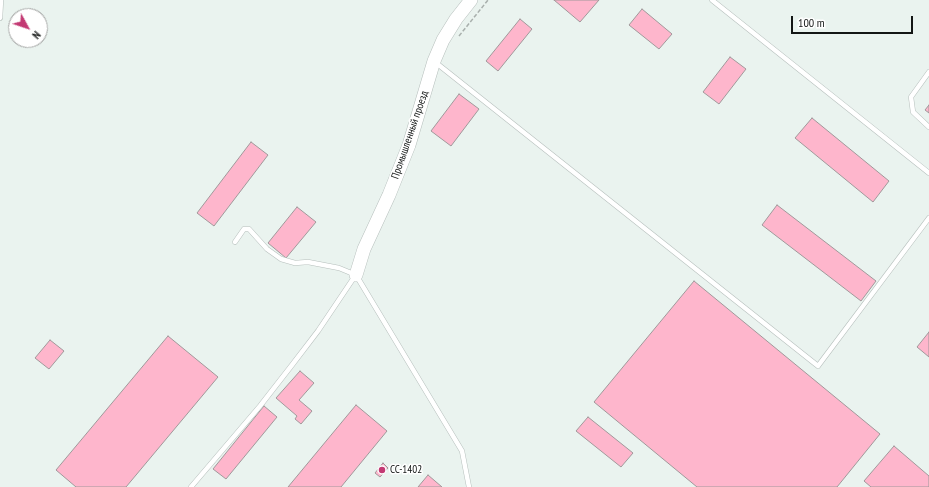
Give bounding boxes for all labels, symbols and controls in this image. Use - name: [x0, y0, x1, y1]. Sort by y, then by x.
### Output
- north arrow: [8, 8, 48, 48]
- scale bar: [793, 8, 915, 34]
- text: 100 m: [798, 15, 825, 30]
- text: N: [29, 28, 44, 42]
- street label: Промышленный проезд: [389, 89, 431, 181]
- place label: СС-1402: [390, 463, 422, 477]
- marker: СС-1402: [377, 465, 387, 475]

